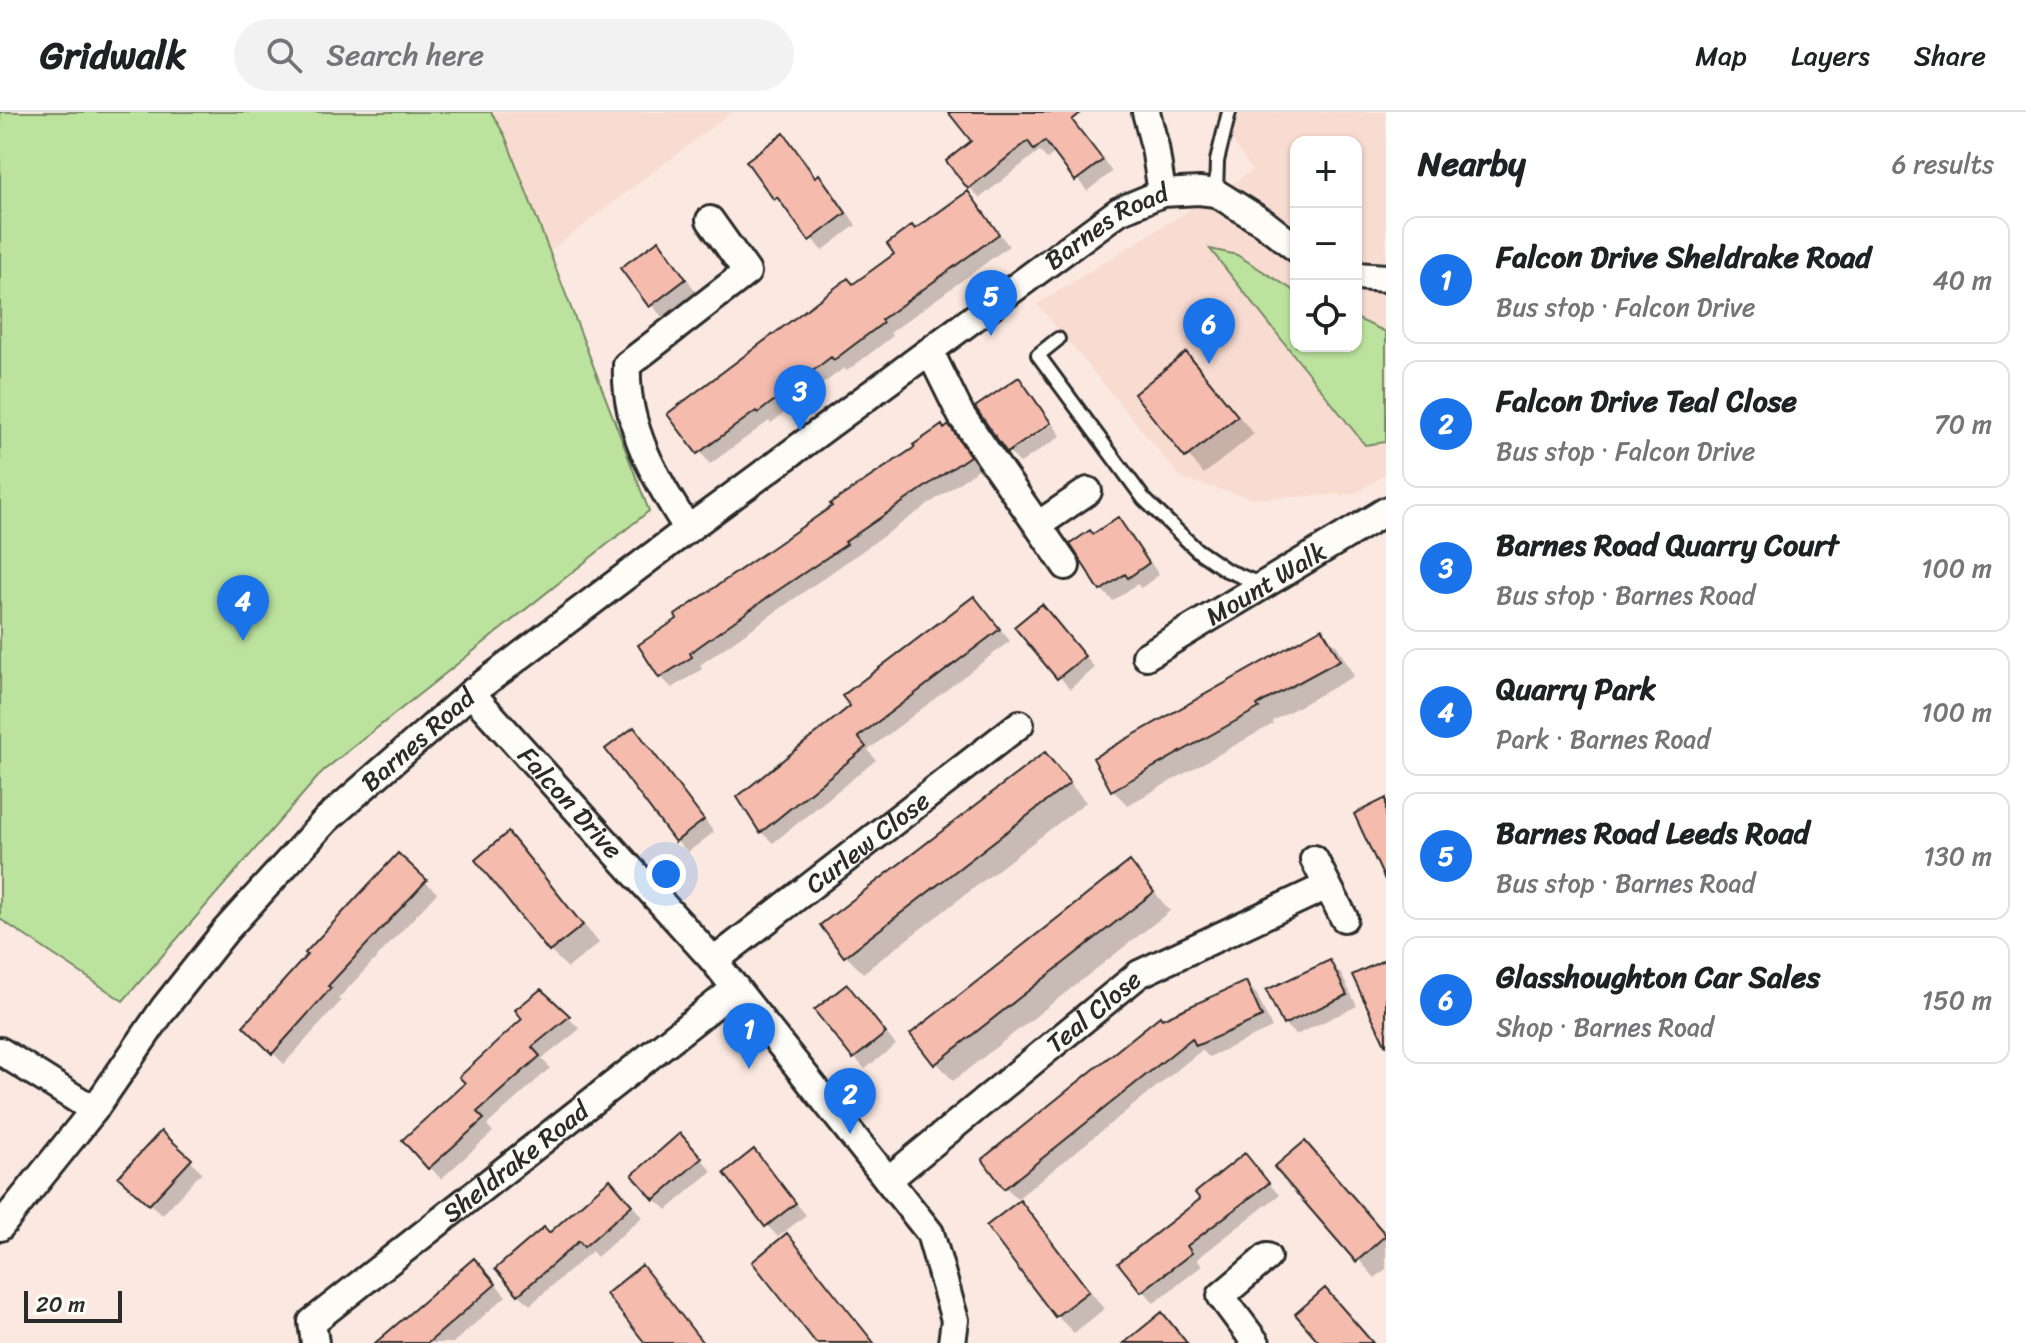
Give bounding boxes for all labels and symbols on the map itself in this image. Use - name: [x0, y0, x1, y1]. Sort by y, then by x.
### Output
- street label: Barnes Road: [1034, 169, 1178, 282]
- pin: 5: [965, 270, 1017, 336]
- pin: 6: [1183, 298, 1235, 364]
- pin: 3: [774, 365, 826, 431]
- street label: Mount Walk: [1196, 529, 1336, 638]
- pin: 4: [217, 575, 269, 641]
- street label: Barnes Road: [350, 675, 487, 803]
- street label: Falcon Drive: [506, 735, 635, 870]
- street label: Curlew Close: [795, 779, 940, 906]
- your location: [646, 854, 686, 894]
- street label: Teal Close: [1035, 958, 1152, 1065]
- pin: 1: [723, 1003, 775, 1069]
- pin: 2: [824, 1068, 876, 1134]
- street label: Sheldrake Road: [431, 1088, 601, 1235]
- scale bar: [24, 1287, 122, 1323]

